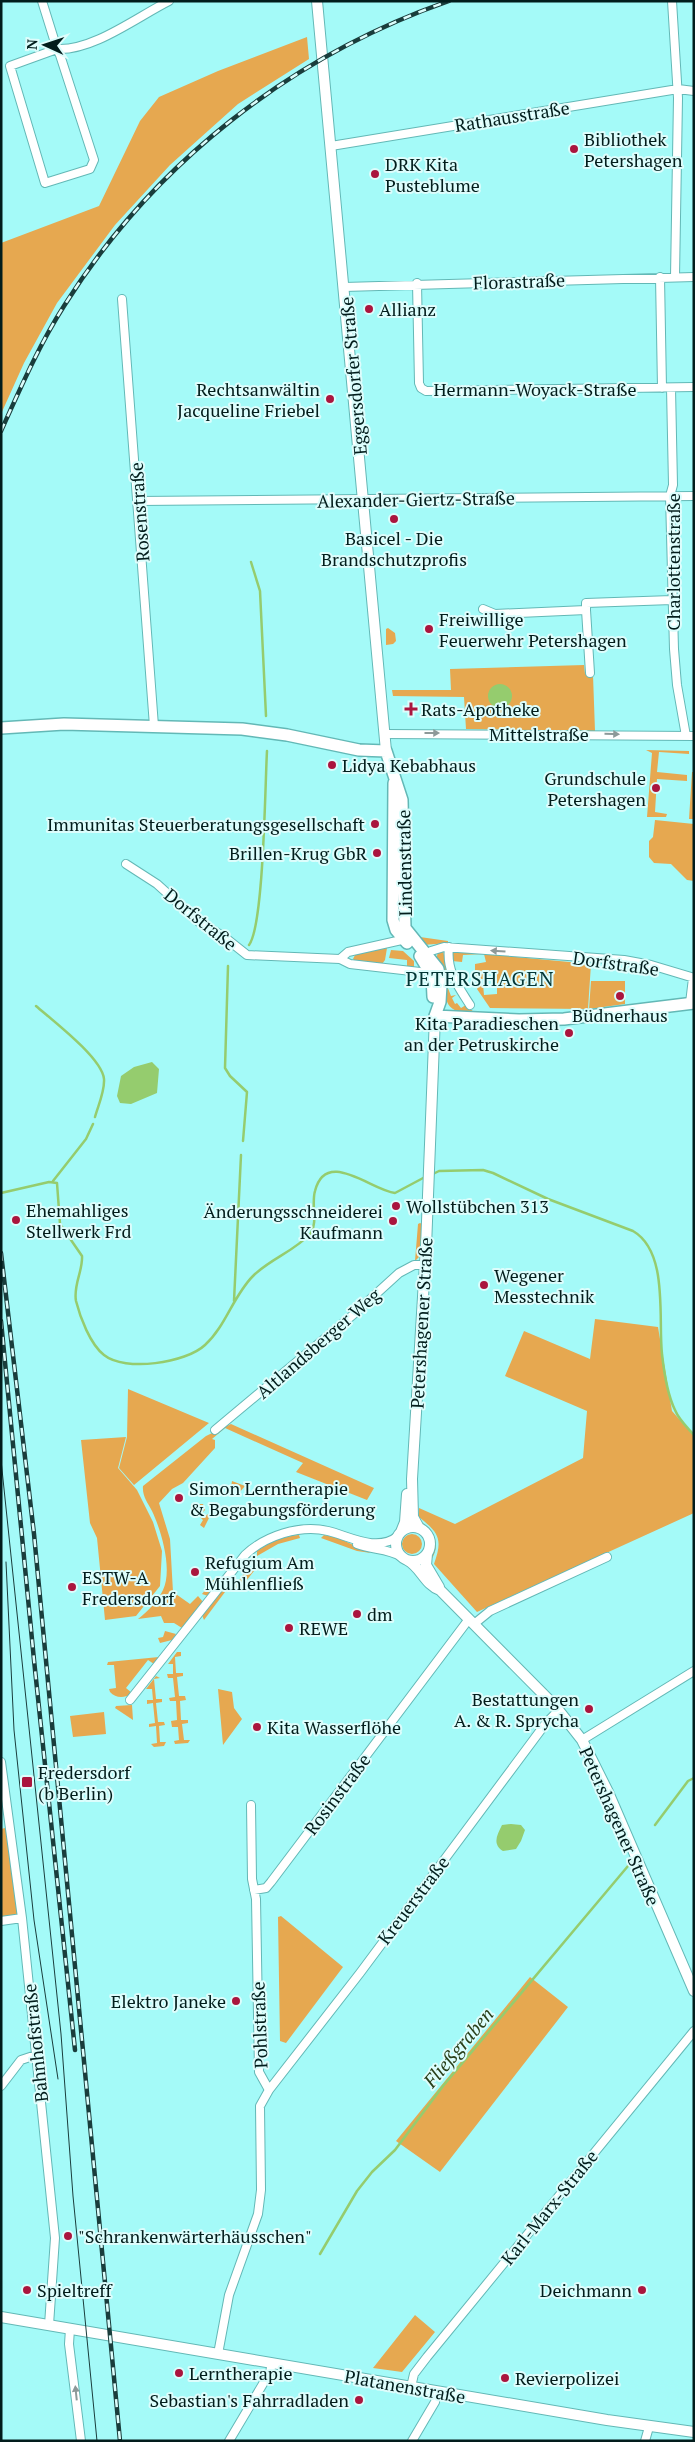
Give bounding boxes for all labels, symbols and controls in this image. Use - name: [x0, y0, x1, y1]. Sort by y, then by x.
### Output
- north arrow: [20, 20, 70, 70]
- text: N: [22, 38, 41, 50]
- street label: Rathausstraße: [453, 95, 571, 137]
- place label: Bibliothek Petershagen: [584, 127, 683, 172]
- marker: Bibliothek Petershagen: [568, 143, 580, 155]
- place label: DRK Kita Pusteblume: [385, 152, 480, 197]
- marker: DRK Kita Pusteblume: [369, 168, 381, 180]
- street label: Florastraße: [473, 267, 565, 295]
- street label: Eggersdorfer Straße: [334, 296, 372, 456]
- place label: Allianz: [379, 297, 436, 321]
- marker: Allianz: [363, 303, 375, 315]
- place label: Rechtsanwältin Jacqueline Friebel: [177, 377, 320, 422]
- street label: Hermann-Woyack-Straße: [434, 377, 636, 401]
- marker: Rechtsanwältin Jacqueline Friebel: [324, 393, 336, 405]
- street label: Rosenstraße: [124, 461, 154, 563]
- street label: Alexander-Giertz-Straße: [317, 485, 515, 513]
- street label: Charlottenstraße: [661, 493, 685, 631]
- marker: Basicel - Die Brandschutzprofis: [388, 513, 400, 525]
- place label: Basicel - Die Brandschutzprofis: [321, 526, 467, 571]
- place label: Freiwillige Feuerwehr Petershagen: [439, 607, 627, 652]
- marker: Freiwillige Feuerwehr Petershagen: [423, 623, 435, 635]
- place label: Rats-Apotheke: [421, 697, 540, 721]
- marker: Rats-Apotheke: [405, 703, 417, 715]
- street label: Mittelstraße: [489, 722, 589, 746]
- one-way arrow: [425, 729, 441, 737]
- one-way arrow: [605, 731, 621, 739]
- place label: Lidya Kebabhaus: [342, 753, 476, 777]
- marker: Lidya Kebabhaus: [326, 759, 338, 771]
- place label: Grundschule Petershagen: [544, 766, 646, 811]
- marker: Grundschule Petershagen: [650, 782, 662, 794]
- street label: Lindenstraße: [391, 809, 417, 917]
- place label: Immunitas Steuerberatungsgesellschaft: [47, 812, 365, 836]
- marker: Immunitas Steuerberatungsgesellschaft: [369, 818, 381, 830]
- place label: Brillen-Krug GbR: [229, 841, 368, 865]
- marker: Brillen-Krug GbR: [371, 847, 383, 859]
- street label: Dorfstraße: [160, 882, 242, 956]
- street label: Dorfstraße: [571, 945, 661, 981]
- one-way arrow: [489, 947, 505, 955]
- district label: PETERSHAGEN: [405, 965, 555, 992]
- marker: Büdnerhaus: [614, 990, 626, 1002]
- place label: Büdnerhaus: [572, 1003, 668, 1027]
- place label: Kita Paradieschen an der Petruskirche: [404, 1011, 559, 1056]
- marker: Kita Paradieschen an der Petruskirche: [563, 1027, 575, 1039]
- place label: Wollstübchen 313: [406, 1194, 549, 1218]
- place label: Ehemahliges Stellwerk Frd: [26, 1198, 131, 1243]
- place label: Änderungsschneiderei Kaufmann: [203, 1199, 383, 1244]
- marker: Wollstübchen 313: [390, 1200, 402, 1212]
- marker: Ehemahliges Stellwerk Frd: [10, 1214, 22, 1226]
- marker: Änderungsschneiderei Kaufmann: [387, 1215, 399, 1227]
- street label: Petershagener Straße: [405, 1237, 437, 1409]
- place label: Wegener Messtechnik: [494, 1263, 595, 1308]
- marker: Wegener Messtechnik: [478, 1279, 490, 1291]
- street label: Altlandsberger Weg: [251, 1282, 386, 1404]
- place label: Simon Lerntherapie & Begabungsförderung: [189, 1476, 375, 1521]
- marker: Simon Lerntherapie & Begabungsförderung: [173, 1492, 185, 1504]
- place label: Refugium Am Mühlenfließ: [205, 1550, 315, 1595]
- place label: ESTW-A Fredersdorf: [82, 1565, 176, 1610]
- marker: Refugium Am Mühlenfließ: [189, 1566, 201, 1578]
- marker: ESTW-A Fredersdorf: [66, 1581, 78, 1593]
- place label: dm: [367, 1602, 393, 1626]
- marker: dm: [351, 1608, 363, 1620]
- place label: REWE: [299, 1616, 348, 1640]
- marker: REWE: [283, 1622, 295, 1634]
- place label: Bestattungen A. & R. Sprycha: [454, 1687, 579, 1732]
- marker: Bestattungen A. & R. Sprycha: [583, 1703, 595, 1715]
- place label: Kita Wasserflöhe: [267, 1715, 401, 1739]
- marker: Kita Wasserflöhe: [251, 1721, 263, 1733]
- street label: Petershagener Straße: [574, 1743, 666, 1909]
- street label: Rosinstraße: [299, 1748, 375, 1840]
- place label: Fredersdorf (b Berlin): [38, 1760, 132, 1805]
- marker: Fredersdorf (b Berlin): [20, 1775, 34, 1789]
- street label: Kreuerstraße: [372, 1851, 454, 1949]
- street label: Pohlstraße: [245, 1981, 273, 2069]
- street label: Bahnhofstraße: [17, 1983, 53, 2103]
- place label: Elektro Janeke: [111, 1989, 226, 2013]
- marker: Elektro Janeke: [230, 1995, 242, 2007]
- water label: Fließgraben: [417, 2002, 499, 2093]
- street label: Karl-Marx-Straße: [495, 2144, 603, 2270]
- place label: "Schrankenwärterhäusschen": [78, 2224, 312, 2248]
- marker: "Schrankenwärterhäusschen": [62, 2230, 74, 2242]
- place label: Spieltreff: [37, 2278, 114, 2302]
- place label: Deichmann: [540, 2278, 632, 2302]
- marker: Spieltreff: [21, 2284, 33, 2296]
- marker: Deichmann: [636, 2284, 648, 2296]
- place label: Lerntherapie: [189, 2361, 293, 2385]
- street label: Platanenstraße: [343, 2364, 467, 2408]
- place label: Revierpolizei: [515, 2366, 619, 2390]
- marker: Lerntherapie: [173, 2367, 185, 2379]
- marker: Revierpolizei: [499, 2372, 511, 2384]
- one-way arrow: [72, 2385, 80, 2401]
- place label: Sebastian's Fahrradladen: [149, 2388, 349, 2412]
- marker: Sebastian's Fahrradladen: [353, 2394, 365, 2406]

